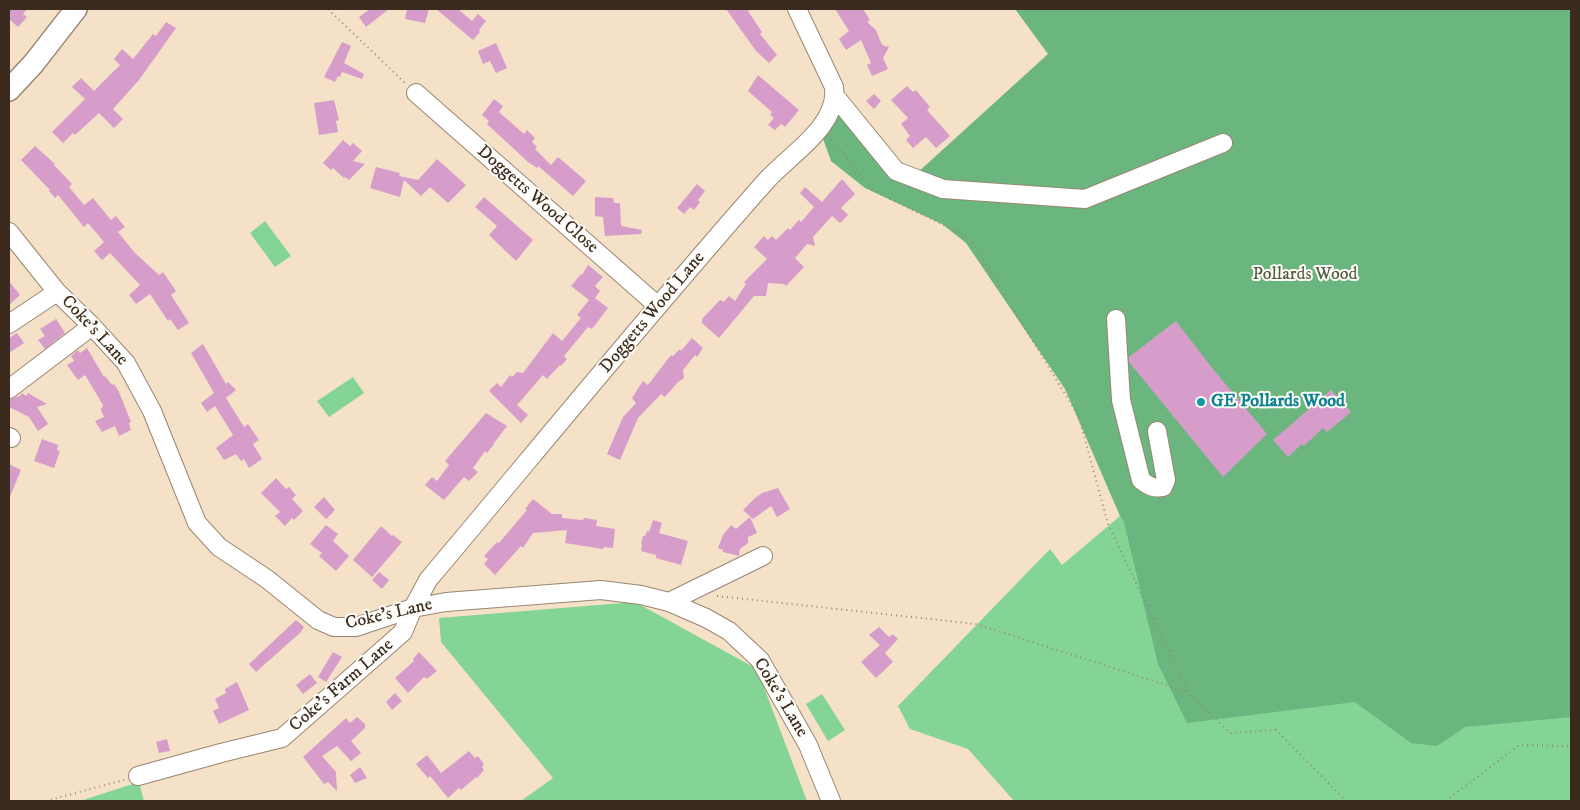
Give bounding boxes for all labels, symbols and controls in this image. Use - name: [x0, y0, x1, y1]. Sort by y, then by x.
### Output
- street label: Doggetts Wood Close: [472, 141, 602, 259]
- street label: Doggetts Wood Lane: [596, 248, 710, 378]
- park label: Pollards Wood: [1253, 264, 1357, 286]
- street label: Coke's Lane: [56, 291, 132, 371]
- place label: GE Pollards Wood: [1211, 391, 1345, 413]
- marker: GE Pollards Wood: [1195, 396, 1207, 408]
- street label: Coke's Lane: [343, 595, 435, 635]
- street label: Coke's Farm Lane: [286, 635, 398, 737]
- street label: Coke's Lane: [748, 654, 812, 742]

